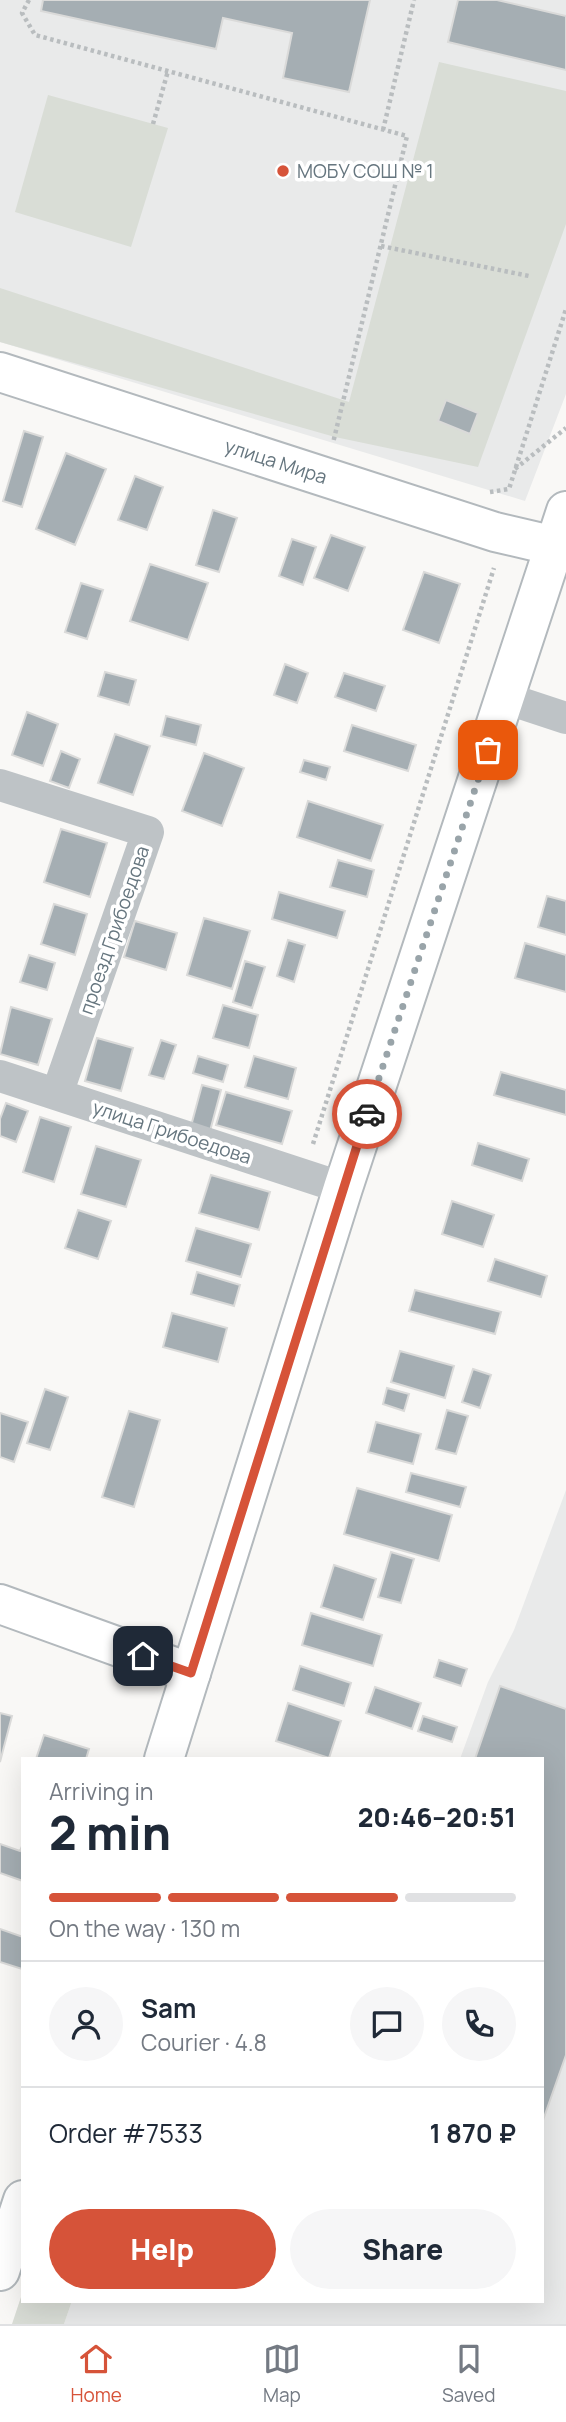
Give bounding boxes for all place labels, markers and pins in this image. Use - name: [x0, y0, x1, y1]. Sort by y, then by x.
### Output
- place label: МОБУ СОШ № 1: [297, 158, 434, 184]
- marker: МОБУ СОШ № 1: [275, 163, 291, 179]
- pin: [458, 720, 518, 780]
- pin: [113, 1626, 173, 1686]

